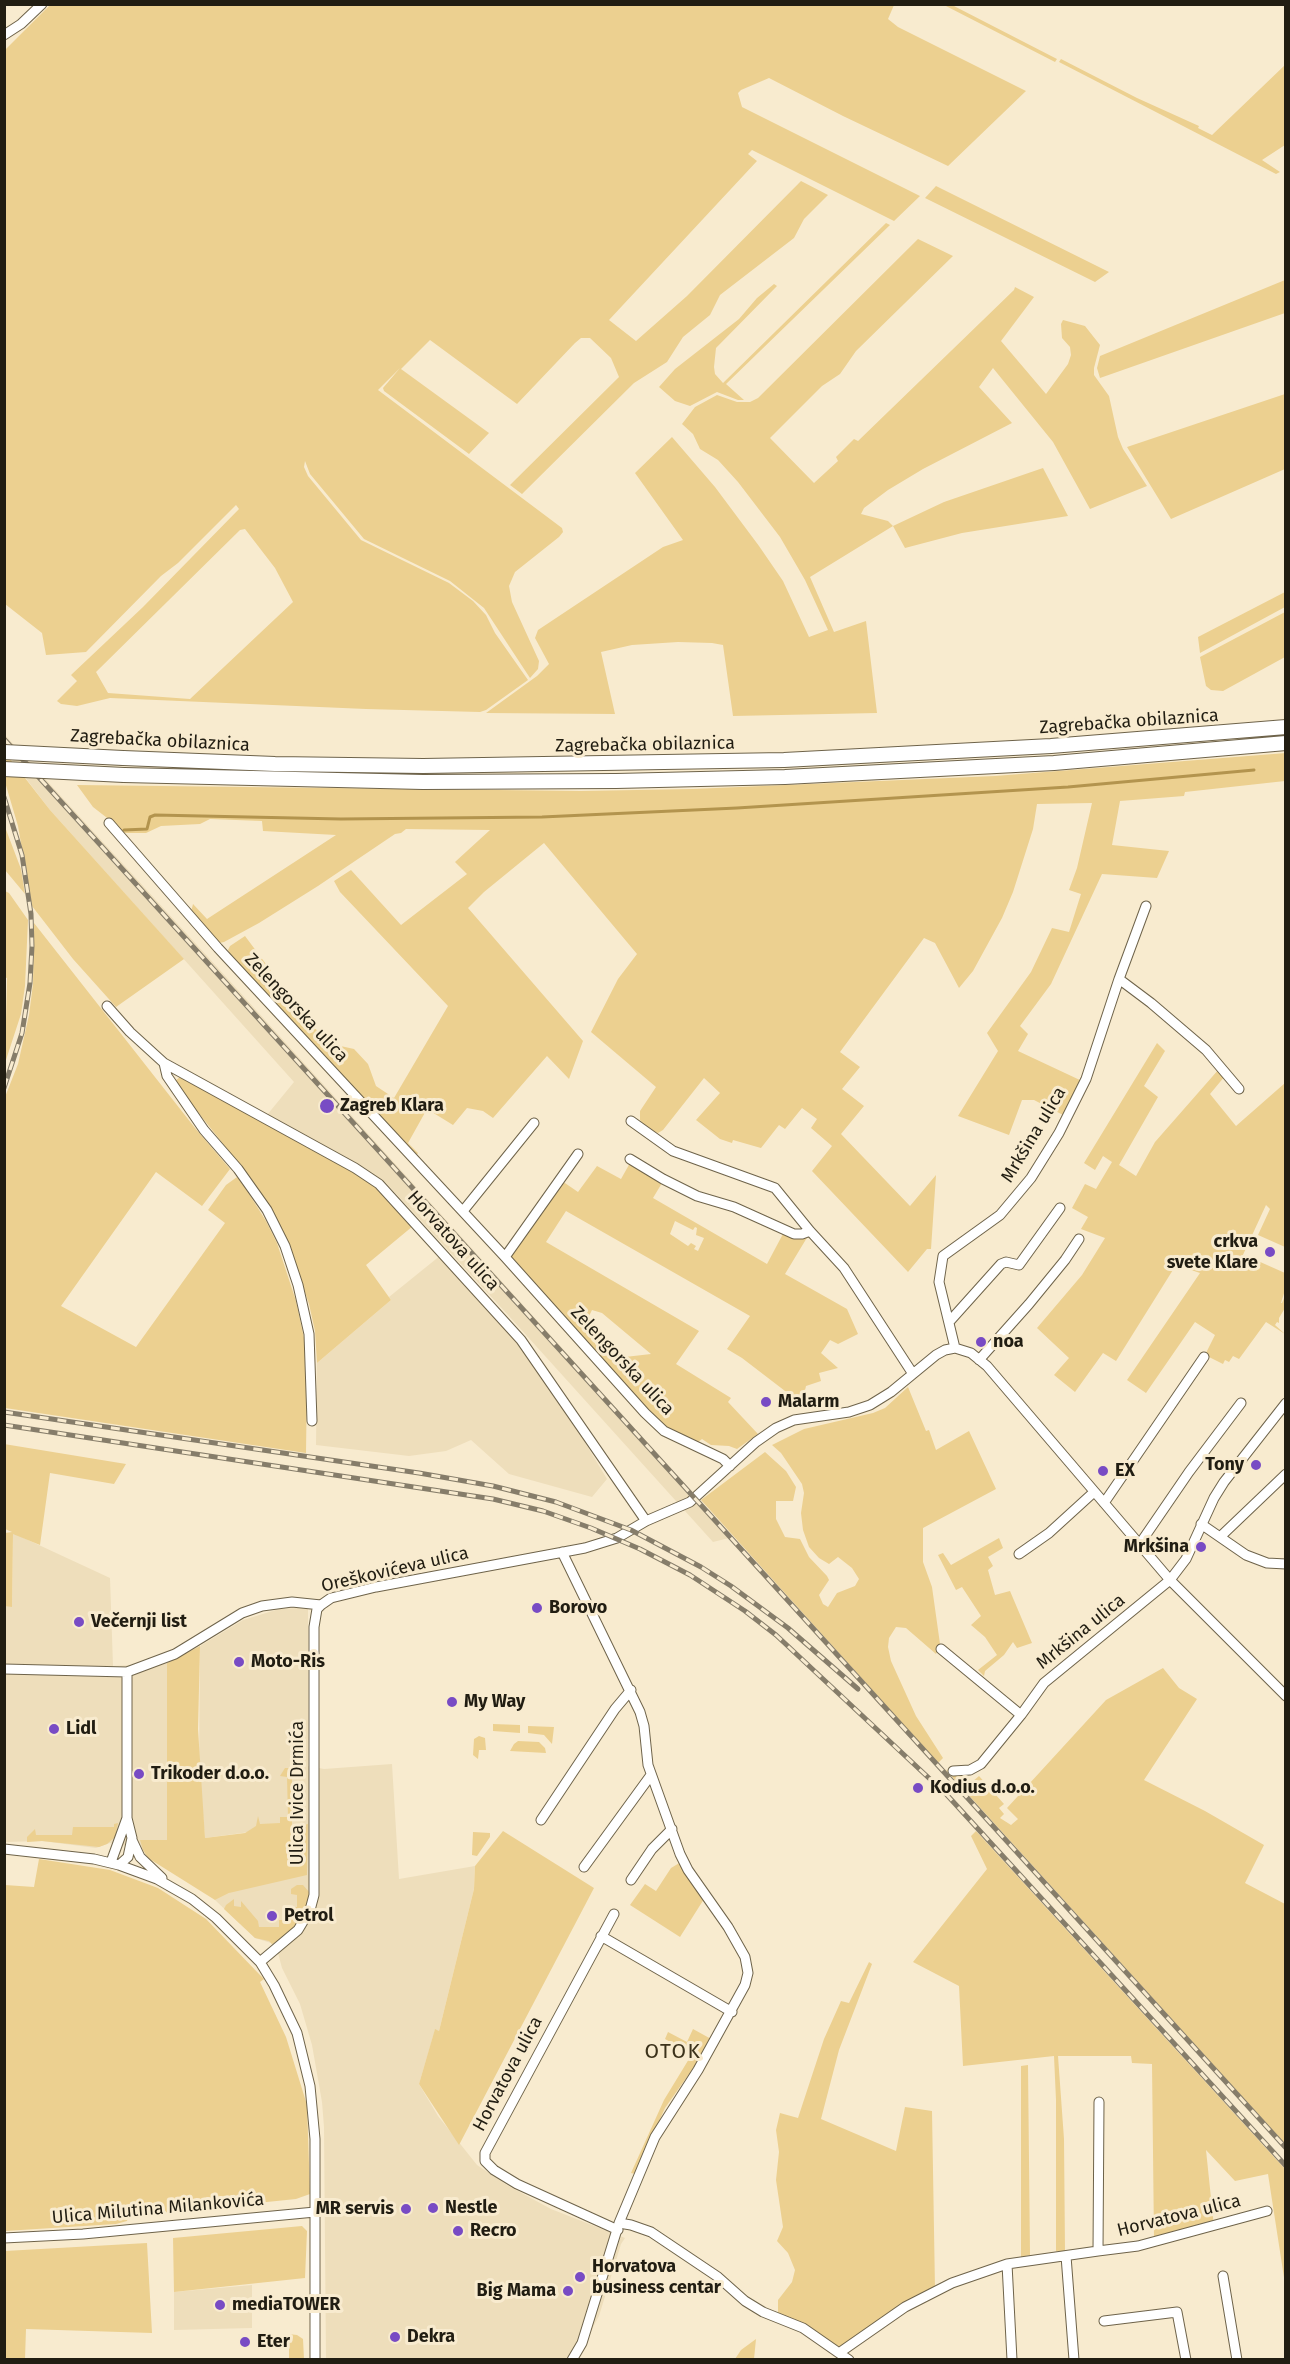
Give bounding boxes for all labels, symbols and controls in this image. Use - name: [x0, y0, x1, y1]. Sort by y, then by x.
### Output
- street label: Zagrebačka obilaznica: [1039, 705, 1219, 739]
- street label: Zagrebačka obilaznica: [70, 726, 250, 756]
- street label: Zagrebačka obilaznica: [555, 733, 735, 757]
- street label: Zelengorska ulica: [240, 949, 352, 1067]
- street label: Mrkšina ulica: [997, 1083, 1071, 1187]
- place label: Zagreb Klara: [340, 1095, 444, 1117]
- marker: Zagreb Klara: [318, 1097, 336, 1115]
- street label: Horvatova ulica: [403, 1187, 503, 1295]
- place label: crkva svete Klare: [1167, 1231, 1258, 1274]
- marker: crkva svete Klare: [1263, 1245, 1277, 1259]
- street label: Zelengorska ulica: [566, 1302, 678, 1420]
- place label: noa: [993, 1331, 1024, 1353]
- marker: noa: [974, 1335, 988, 1349]
- place label: Malarm: [778, 1391, 839, 1413]
- marker: Malarm: [759, 1395, 773, 1409]
- place label: Tony: [1205, 1454, 1244, 1476]
- marker: Tony: [1249, 1458, 1263, 1472]
- place label: EX: [1115, 1460, 1135, 1482]
- marker: EX: [1096, 1464, 1110, 1478]
- place label: Mrkšina: [1124, 1536, 1189, 1558]
- marker: Mrkšina: [1194, 1540, 1208, 1554]
- street label: Oreškovićeva ulica: [319, 1543, 471, 1597]
- street label: Mrkšina ulica: [1032, 1590, 1130, 1674]
- place label: Borovo: [549, 1597, 607, 1619]
- marker: Borovo: [530, 1601, 544, 1615]
- place label: Večernji list: [91, 1611, 187, 1633]
- marker: Večernji list: [72, 1615, 86, 1629]
- place label: Moto-Ris: [251, 1651, 325, 1673]
- marker: Moto-Ris: [232, 1655, 246, 1669]
- place label: My Way: [464, 1691, 525, 1713]
- marker: My Way: [445, 1695, 459, 1709]
- place label: Lidl: [66, 1718, 96, 1740]
- street label: Ulica Ivice Drmića: [287, 1721, 309, 1865]
- marker: Lidl: [47, 1722, 61, 1736]
- place label: Trikoder d.o.o.: [151, 1763, 269, 1785]
- marker: Trikoder d.o.o.: [132, 1767, 146, 1781]
- place label: Kodius d.o.o.: [930, 1777, 1035, 1799]
- marker: Kodius d.o.o.: [911, 1781, 925, 1795]
- place label: Petrol: [284, 1905, 334, 1927]
- marker: Petrol: [265, 1909, 279, 1923]
- street label: Horvatova ulica: [469, 2013, 547, 2135]
- district label: OTOK: [645, 2039, 701, 2065]
- street label: Ulica Milutina Milankovića: [51, 2189, 265, 2229]
- street label: Horvatova ulica: [1115, 2190, 1243, 2242]
- place label: Nestle: [445, 2197, 498, 2219]
- place label: MR servis: [316, 2198, 394, 2220]
- marker: Nestle: [426, 2201, 440, 2215]
- marker: MR servis: [399, 2202, 413, 2216]
- place label: Recro: [470, 2220, 517, 2242]
- marker: Recro: [451, 2224, 465, 2238]
- place label: Horvatova business centar: [592, 2256, 721, 2298]
- marker: Horvatova business centar: [573, 2270, 587, 2284]
- place label: Big Mama: [477, 2280, 556, 2302]
- marker: Big Mama: [561, 2284, 575, 2298]
- place label: mediaTOWER: [232, 2294, 340, 2316]
- marker: mediaTOWER: [213, 2298, 227, 2312]
- place label: Dekra: [407, 2326, 455, 2348]
- marker: Dekra: [388, 2330, 402, 2344]
- place label: Eter: [257, 2331, 290, 2353]
- marker: Eter: [238, 2335, 252, 2349]

